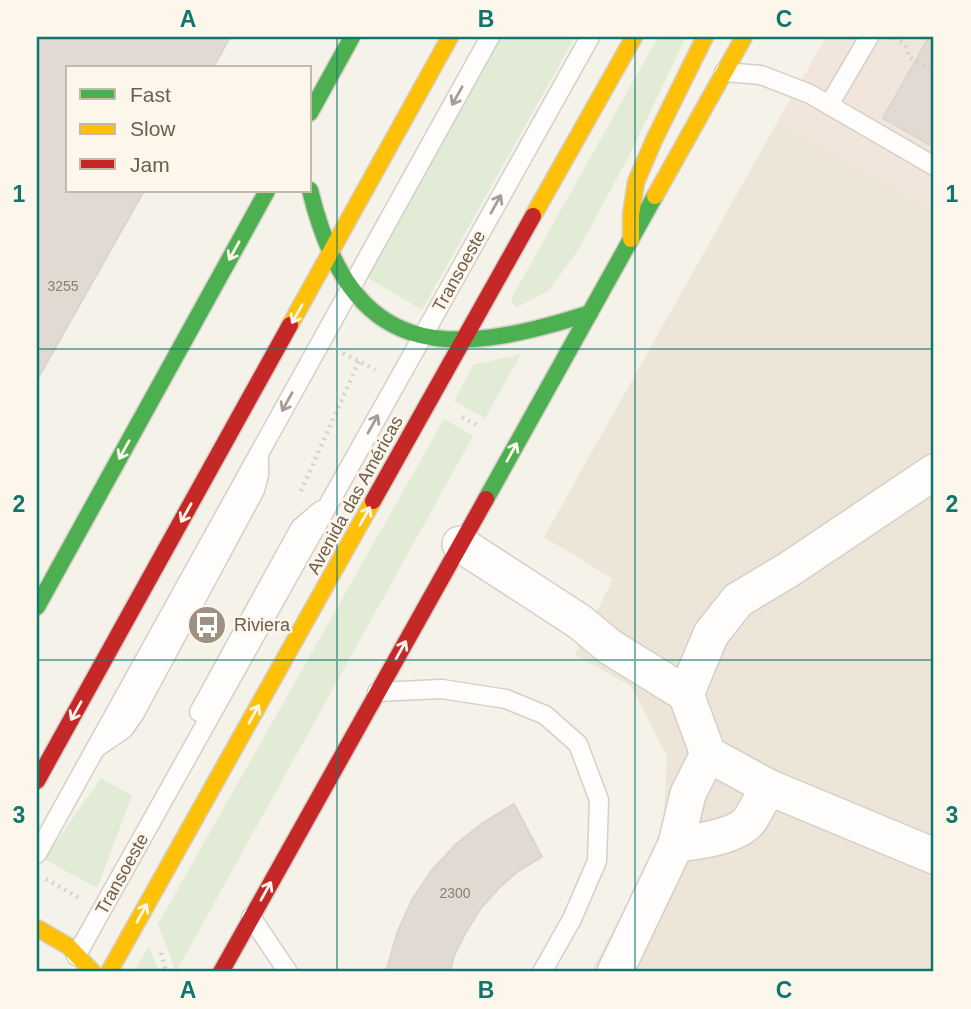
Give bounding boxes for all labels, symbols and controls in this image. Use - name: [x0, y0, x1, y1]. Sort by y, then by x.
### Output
- text: A: [180, 6, 196, 32]
- text: B: [478, 6, 494, 32]
- text: C: [776, 6, 792, 32]
- legend: [66, 66, 312, 192]
- text: Fast: [130, 83, 171, 106]
- one-way arrow: [450, 86, 464, 106]
- text: Slow: [130, 117, 176, 140]
- text: Jam: [130, 153, 170, 176]
- text: 1: [13, 181, 26, 207]
- text: 1: [946, 181, 959, 207]
- one-way arrow: [489, 194, 503, 214]
- street label: Transoeste: [429, 227, 489, 315]
- one-way arrow: [227, 240, 241, 260]
- house number: 3255: [47, 278, 79, 294]
- one-way arrow: [289, 303, 303, 323]
- one-way arrow: [280, 391, 293, 412]
- street label: Avenida das Américas: [303, 412, 407, 578]
- one-way arrow: [367, 414, 381, 435]
- one-way arrow: [117, 439, 131, 459]
- one-way arrow: [505, 442, 519, 462]
- text: 2: [13, 491, 25, 517]
- text: 2: [946, 491, 958, 517]
- one-way arrow: [179, 502, 193, 522]
- one-way arrow: [359, 506, 372, 527]
- bus stop icon: Riviera: [186, 604, 228, 646]
- place label: Riviera: [234, 615, 291, 635]
- one-way arrow: [395, 640, 408, 661]
- one-way arrow: [68, 701, 82, 721]
- one-way arrow: [247, 705, 261, 725]
- text: 3: [13, 802, 25, 828]
- text: 3: [946, 802, 958, 828]
- street label: Transoeste: [92, 830, 152, 918]
- one-way arrow: [259, 882, 273, 902]
- house number: 2300: [439, 885, 471, 901]
- one-way arrow: [135, 903, 149, 923]
- text: A: [180, 977, 196, 1003]
- text: B: [478, 977, 494, 1003]
- text: C: [776, 977, 792, 1003]

